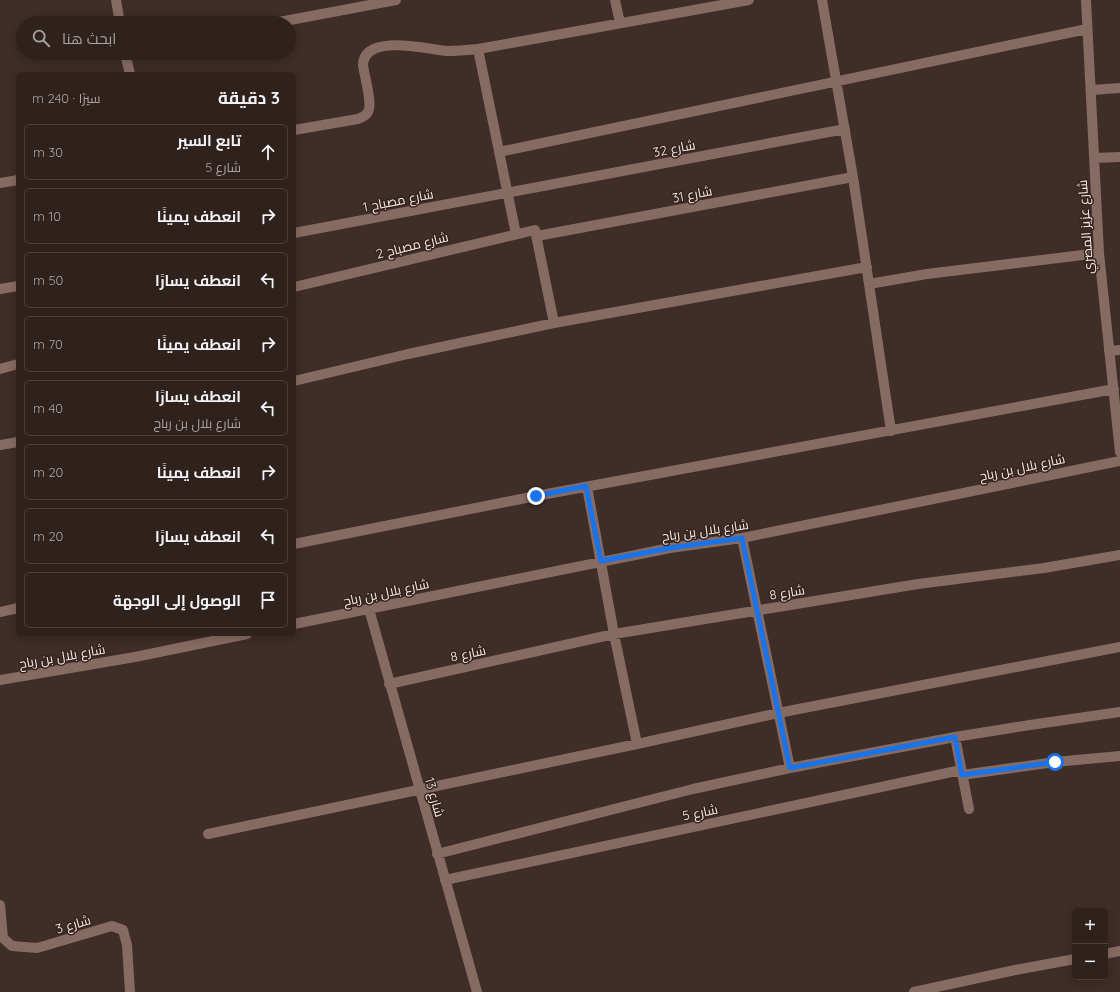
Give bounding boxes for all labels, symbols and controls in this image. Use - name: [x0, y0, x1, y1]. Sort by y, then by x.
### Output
- search box: [16, 16, 296, 60]
- icon: search: [30, 27, 52, 49]
- text: ابحث هنا: [62, 29, 116, 48]
- text: 3 دقيقة: [218, 87, 280, 108]
- text: سيرًا · 240 m: [32, 90, 101, 106]
- text: تابع السير: [177, 131, 241, 150]
- street label: شارع 32: [651, 136, 697, 161]
- icon: ahead: [257, 141, 279, 163]
- text: 30 m: [33, 144, 63, 160]
- text: شارع 5: [205, 159, 241, 175]
- street label: شارع عزيز المصري: [1074, 179, 1099, 275]
- street label: شارع 31: [671, 182, 714, 207]
- street label: شارع مصباح 1: [361, 185, 435, 216]
- icon: right: [257, 205, 279, 227]
- text: انعطف يمينًا: [157, 207, 241, 226]
- text: 10 m: [33, 208, 61, 224]
- street label: شارع مصباح 2: [374, 228, 450, 263]
- icon: left: [257, 269, 279, 291]
- text: انعطف يسارًا: [155, 271, 241, 290]
- text: 50 m: [33, 272, 63, 288]
- icon: right: [257, 333, 279, 355]
- text: انعطف يمينًا: [157, 335, 241, 354]
- text: 70 m: [33, 336, 63, 352]
- text: انعطف يسارًا: [155, 387, 241, 406]
- icon: left: [257, 397, 279, 419]
- text: 40 m: [33, 400, 63, 416]
- text: شارع بلال بن رباح: [153, 415, 241, 431]
- street label: شارع بلال بن رباح: [978, 450, 1067, 485]
- icon: right: [257, 461, 279, 483]
- text: انعطف يمينًا: [157, 463, 241, 482]
- text: 20 m: [33, 464, 63, 480]
- route end: [527, 487, 545, 505]
- street label: شارع بلال بن رباح: [661, 516, 750, 545]
- icon: left: [257, 525, 279, 547]
- text: انعطف يسارًا: [155, 527, 241, 546]
- text: 20 m: [33, 528, 63, 544]
- street label: شارع بلال بن رباح: [342, 575, 431, 610]
- street label: شارع 8: [768, 581, 806, 604]
- icon: arrive: [257, 589, 279, 611]
- text: الوصول إلى الوجهة: [113, 591, 241, 610]
- street label: شارع بلال بن رباح: [18, 641, 107, 672]
- street label: شارع 8: [449, 641, 487, 666]
- route start: [1046, 753, 1064, 771]
- street label: شارع 13: [421, 775, 448, 819]
- street label: شارع 5: [681, 800, 719, 825]
- map controls: [1072, 908, 1108, 980]
- button: +: [1072, 908, 1108, 944]
- street label: شارع 3: [54, 911, 93, 938]
- button: −: [1072, 944, 1108, 980]

